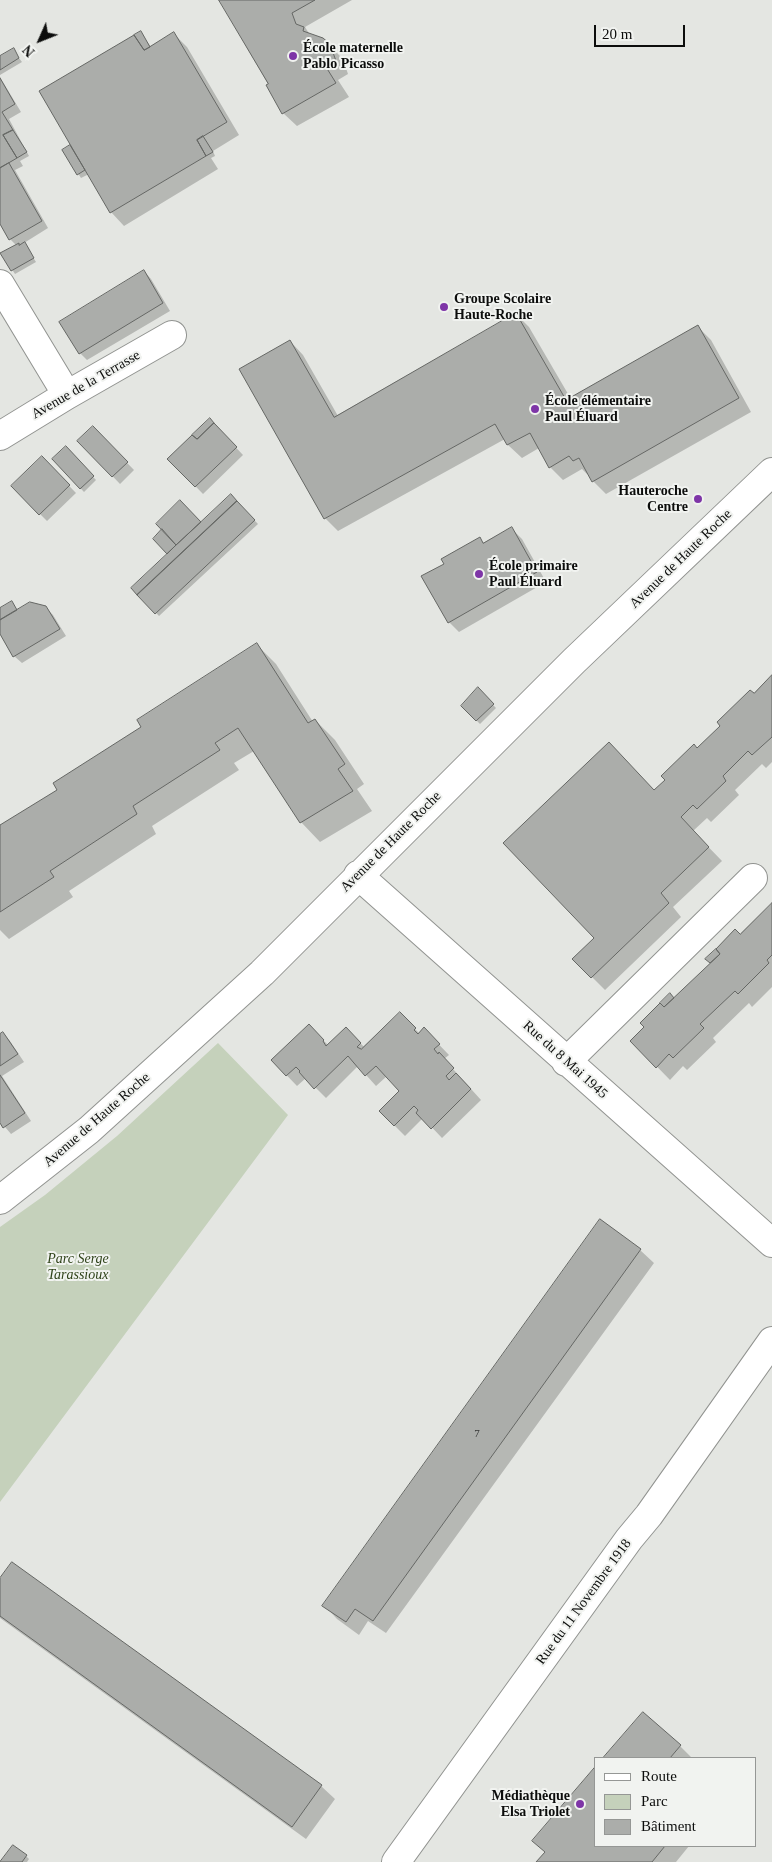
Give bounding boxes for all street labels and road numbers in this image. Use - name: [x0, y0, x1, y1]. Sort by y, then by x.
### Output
- street label: Avenue de la Terrasse: [29, 347, 143, 423]
- street label: Avenue de Haute Roche: [626, 506, 736, 612]
- street label: Avenue de Haute Roche: [337, 788, 445, 896]
- street label: Rue du 8 Mai 1945: [519, 1018, 611, 1102]
- street label: Avenue de Haute Roche: [40, 1069, 154, 1171]
- street label: Rue du 11 Novembre 1918: [533, 1536, 635, 1668]

